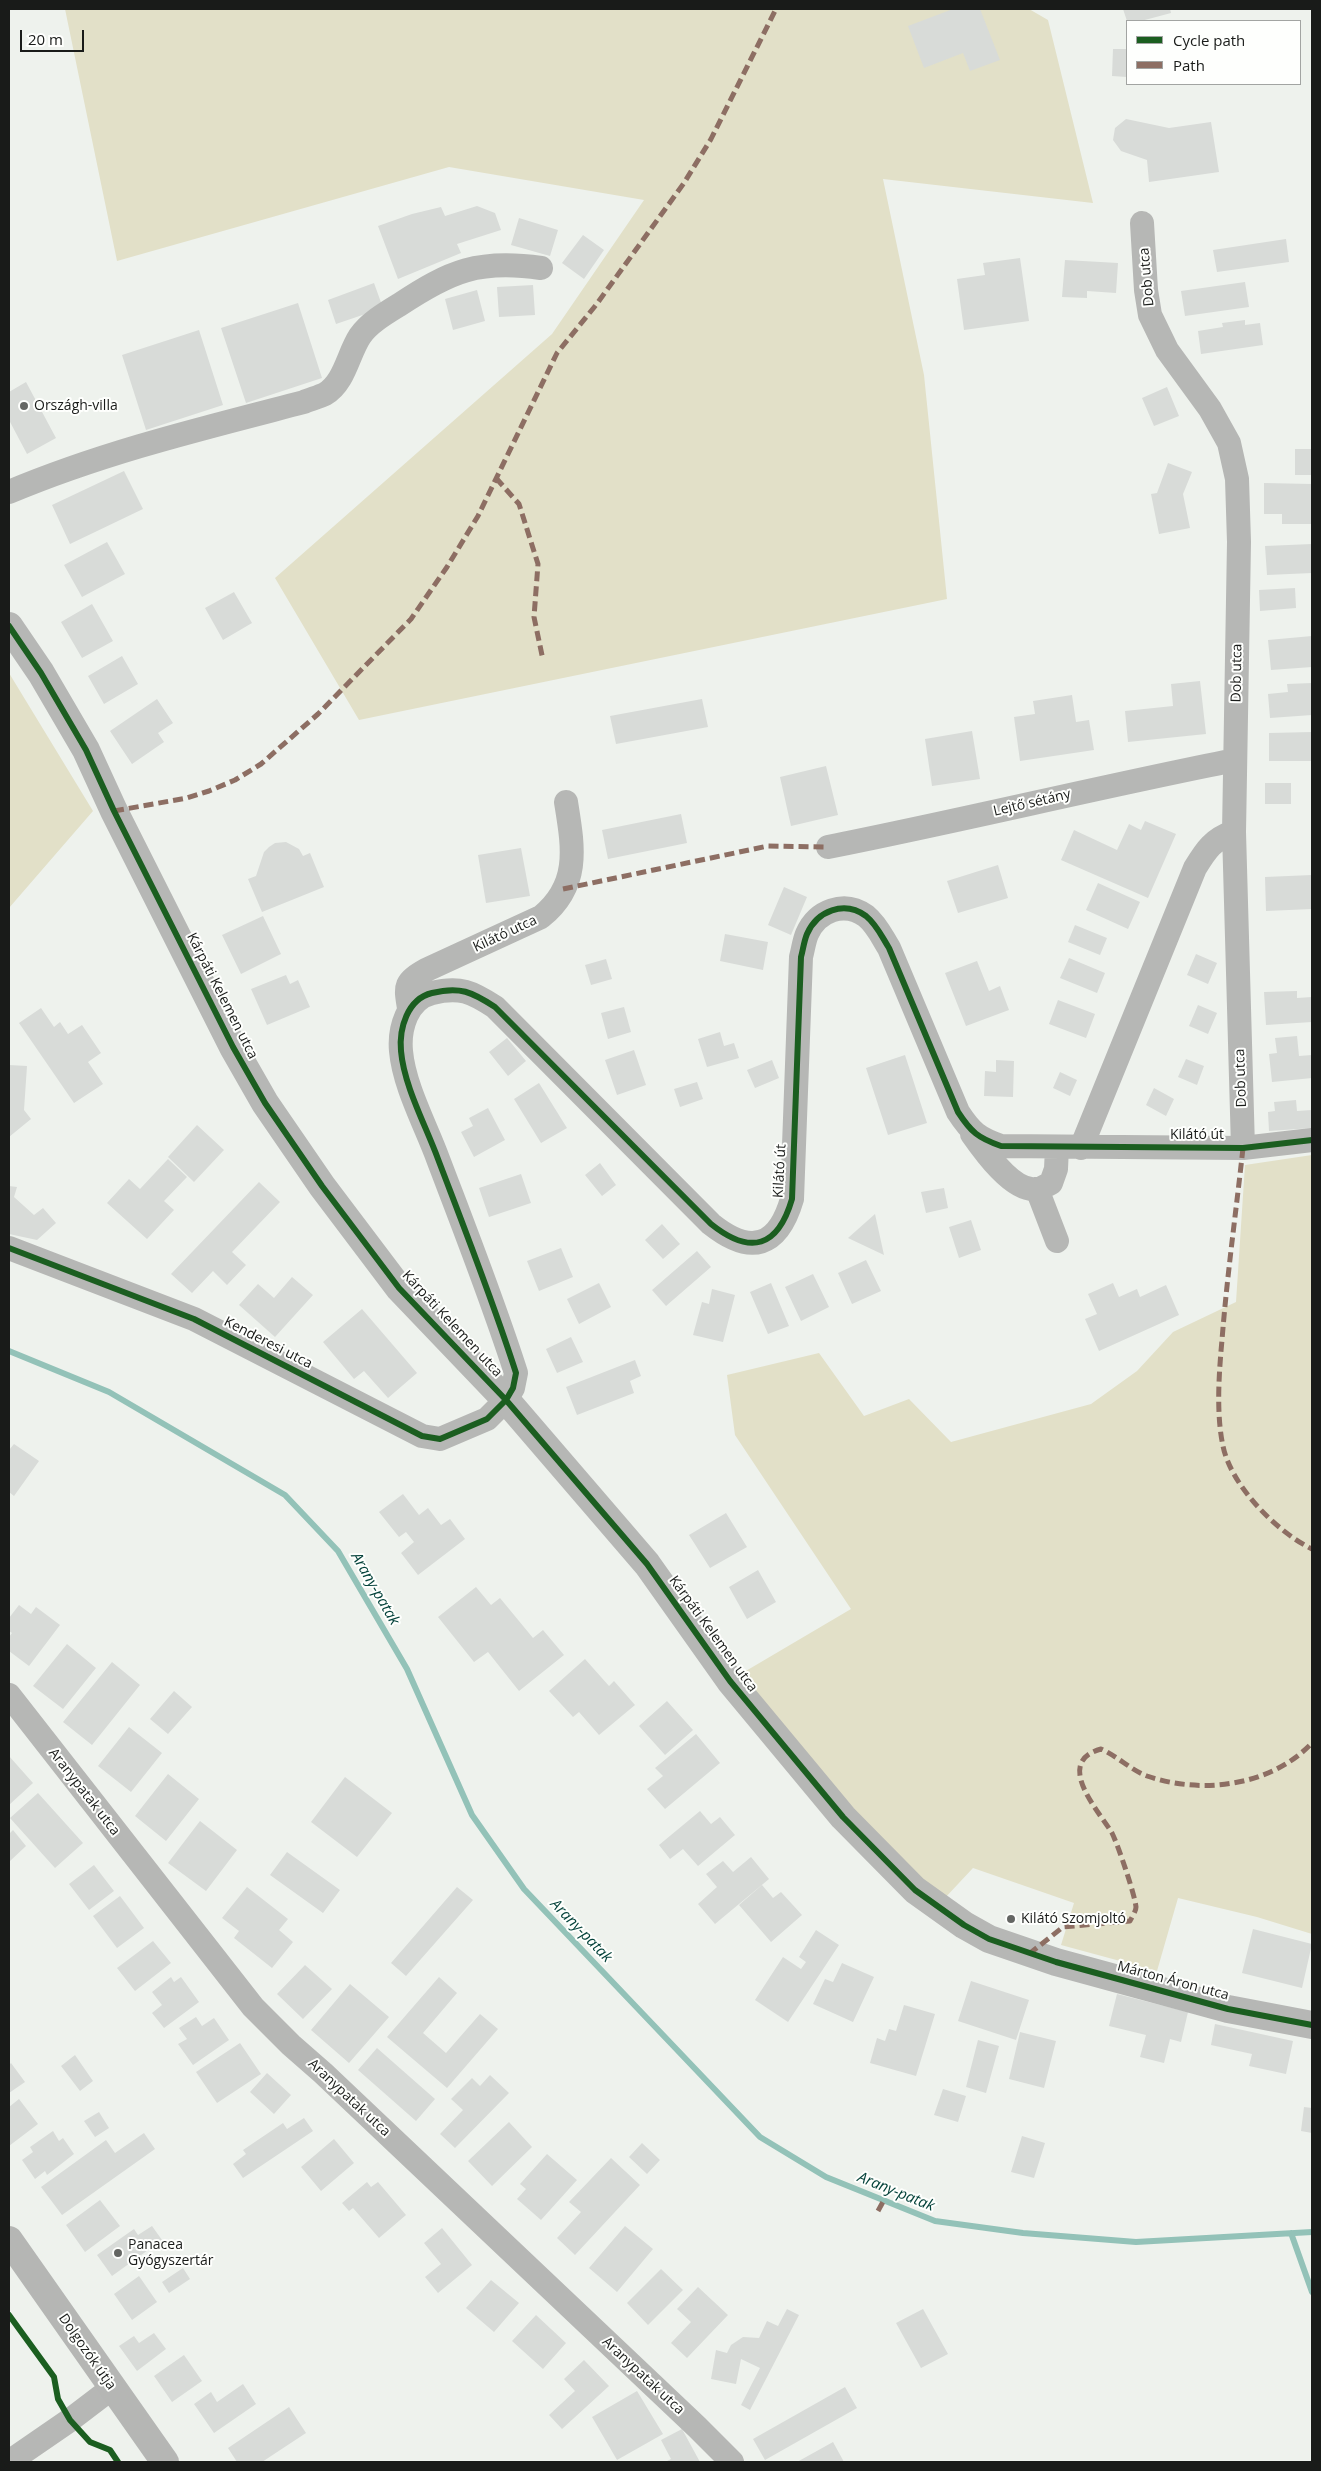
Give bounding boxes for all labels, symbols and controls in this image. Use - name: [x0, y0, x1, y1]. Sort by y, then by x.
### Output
- scale bar: [22, 20, 86, 52]
- legend: [1126, 20, 1301, 85]
- text: 20 m: [28, 29, 63, 49]
- text: Cycle path: [1173, 30, 1245, 50]
- text: Path: [1173, 55, 1205, 75]
- street label: Dob utca: [1136, 247, 1158, 307]
- place label: Országh-villa: [34, 398, 118, 414]
- marker: Országh-villa: [18, 400, 30, 412]
- street label: Dob utca: [1228, 643, 1246, 703]
- street label: Lejtő sétány: [992, 786, 1072, 820]
- street label: Kilátó utca: [470, 912, 540, 956]
- street label: Kárpáti Kelemen utca: [183, 930, 261, 1062]
- street label: Dob utca: [1232, 1048, 1250, 1108]
- street label: Kilátó út: [1170, 1127, 1224, 1143]
- street label: Kilátó út: [770, 1144, 790, 1198]
- street label: Kárpáti Kelemen utca: [398, 1267, 506, 1381]
- street label: Kenderesi utca: [221, 1314, 315, 1372]
- water label: Arany-patak: [347, 1549, 403, 1629]
- street label: Kárpáti Kelemen utca: [665, 1573, 761, 1695]
- street label: Aranypatak utca: [45, 1745, 123, 1839]
- water label: Arany-patak: [546, 1896, 616, 1966]
- place label: Kilátó Szomjoltó: [1021, 1911, 1126, 1927]
- marker: Kilátó Szomjoltó: [1005, 1913, 1017, 1925]
- street label: Márton Áron utca: [1115, 1958, 1231, 2004]
- street label: Aranypatak utca: [304, 2056, 394, 2140]
- water label: Arany-patak: [855, 2168, 937, 2216]
- place label: Panacea Gyógyszertár: [128, 2237, 214, 2270]
- marker: Panacea Gyógyszertár: [112, 2247, 124, 2259]
- street label: Dolgozók útja: [55, 2311, 119, 2393]
- street label: Aranypatak utca: [598, 2334, 688, 2418]

